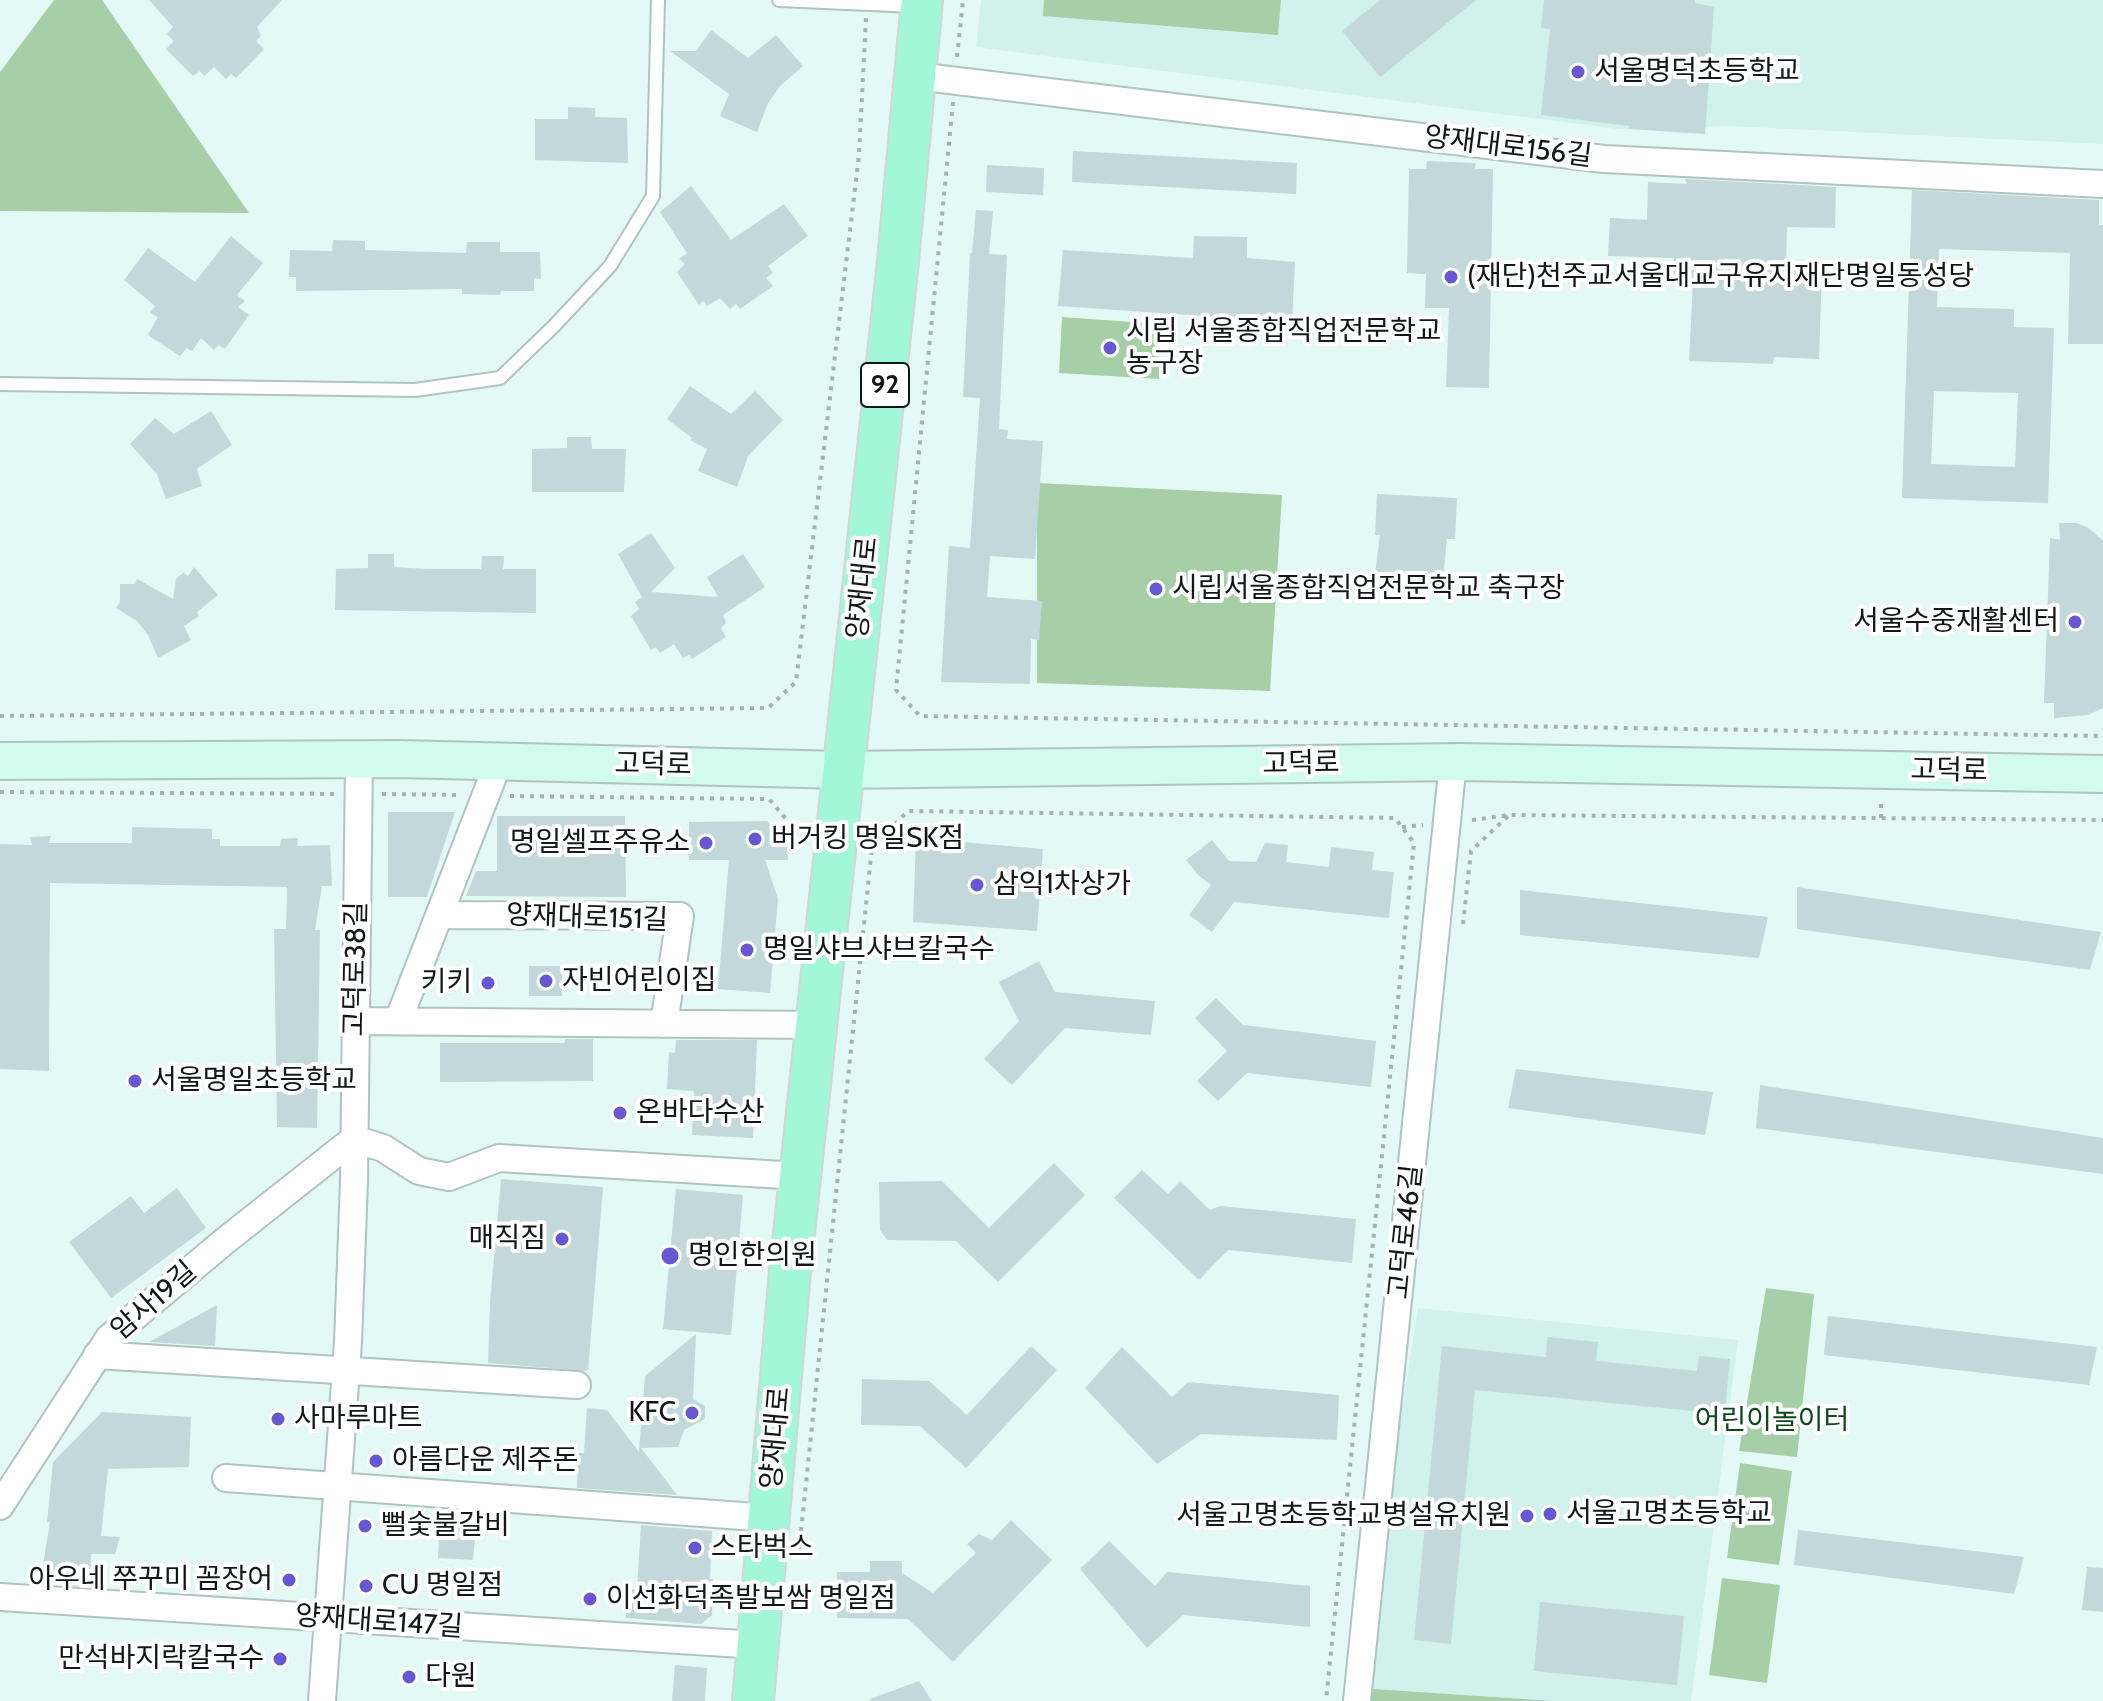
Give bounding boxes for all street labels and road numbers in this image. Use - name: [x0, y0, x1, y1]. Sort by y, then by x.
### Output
- street label: 양재대로156길: [1422, 120, 1594, 174]
- road number: 92: [861, 363, 909, 407]
- street label: 양재대로: [841, 535, 885, 641]
- street label: 고덕로: [1262, 747, 1340, 781]
- street label: 고덕로: [614, 748, 692, 782]
- street label: 고덕로: [1910, 754, 1988, 788]
- street label: 양재대로151길: [505, 898, 669, 938]
- street label: 고덕로38길: [338, 901, 374, 1037]
- street label: 고덕로46길: [1382, 1163, 1430, 1301]
- street label: 암사19길: [104, 1255, 204, 1347]
- street label: 양재대로: [755, 1385, 797, 1491]
- street label: 양재대로147길: [294, 1599, 464, 1645]

